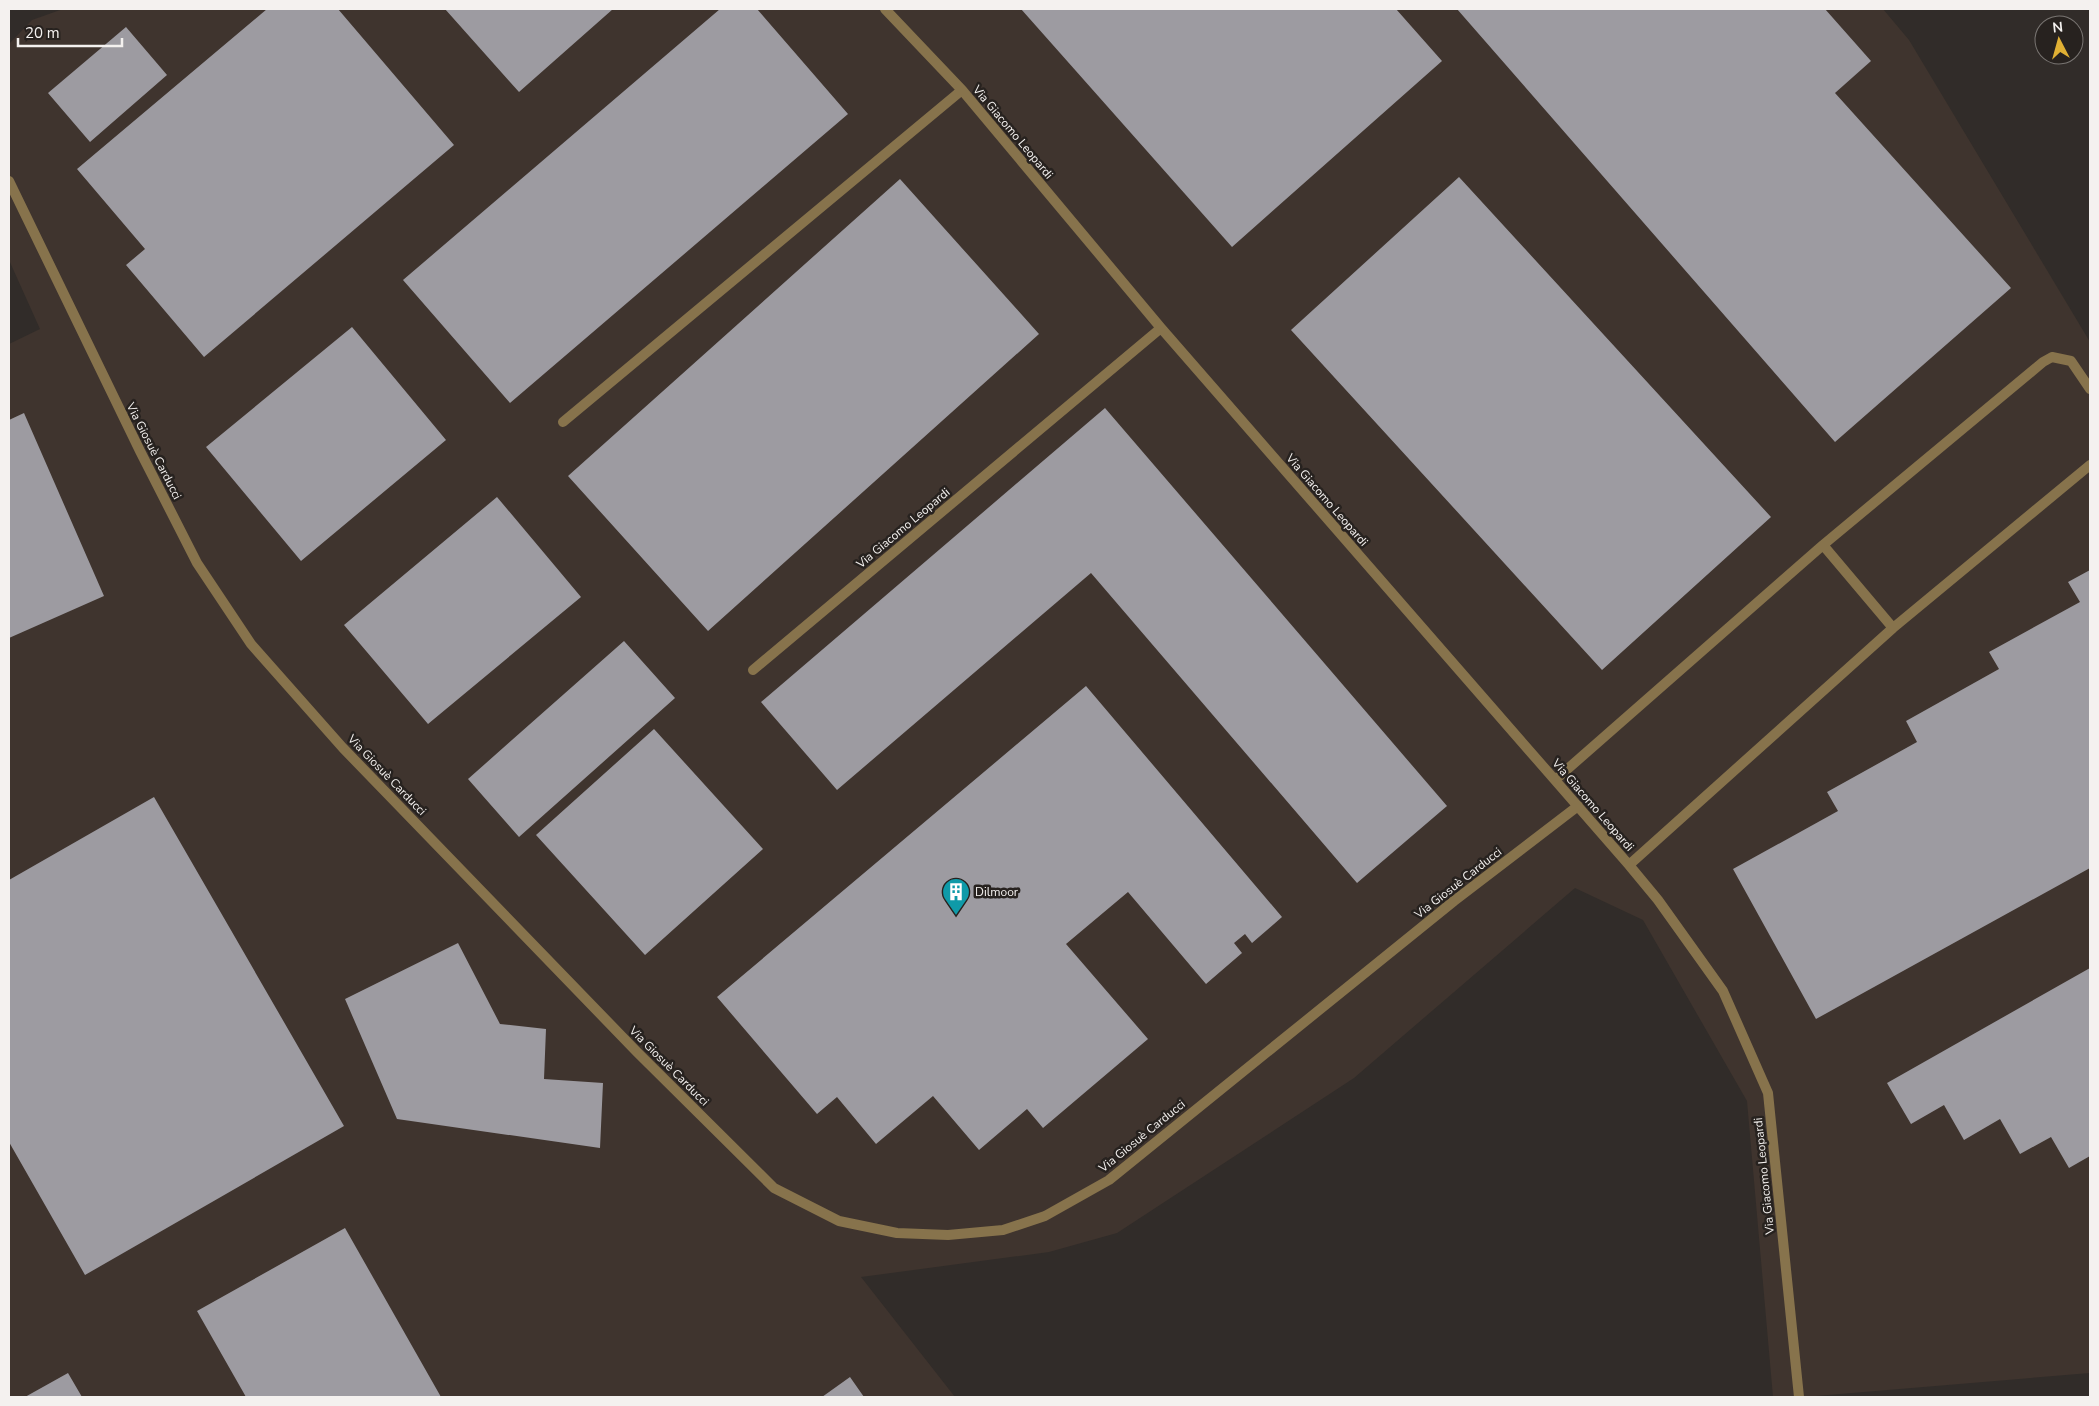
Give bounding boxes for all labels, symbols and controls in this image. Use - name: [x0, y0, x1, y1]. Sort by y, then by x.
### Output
- scale bar: [18, 15, 121, 47]
- north arrow: [2034, 15, 2084, 65]
- text: N: [2051, 18, 2064, 38]
- text: 20 m: [25, 23, 60, 43]
- street label: Via Giacomo Leopardi: [969, 81, 1057, 182]
- street label: Via Giosuè Carducci: [122, 399, 185, 502]
- street label: Via Giacomo Leopardi: [1282, 450, 1372, 550]
- street label: Via Giacomo Leopardi: [852, 484, 953, 572]
- street label: Via Giosuè Carducci: [344, 730, 430, 819]
- street label: Via Giacomo Leopardi: [1548, 755, 1638, 855]
- street label: Via Giosuè Carducci: [1410, 844, 1505, 923]
- building icon: Dilmoor: [941, 877, 971, 916]
- place label: Dilmoor: [975, 884, 1019, 900]
- street label: Via Giosuè Carducci: [625, 1022, 712, 1109]
- street label: Via Giosuè Carducci: [1095, 1096, 1188, 1176]
- street label: Via Giacomo Leopardi: [1750, 1117, 1778, 1236]

